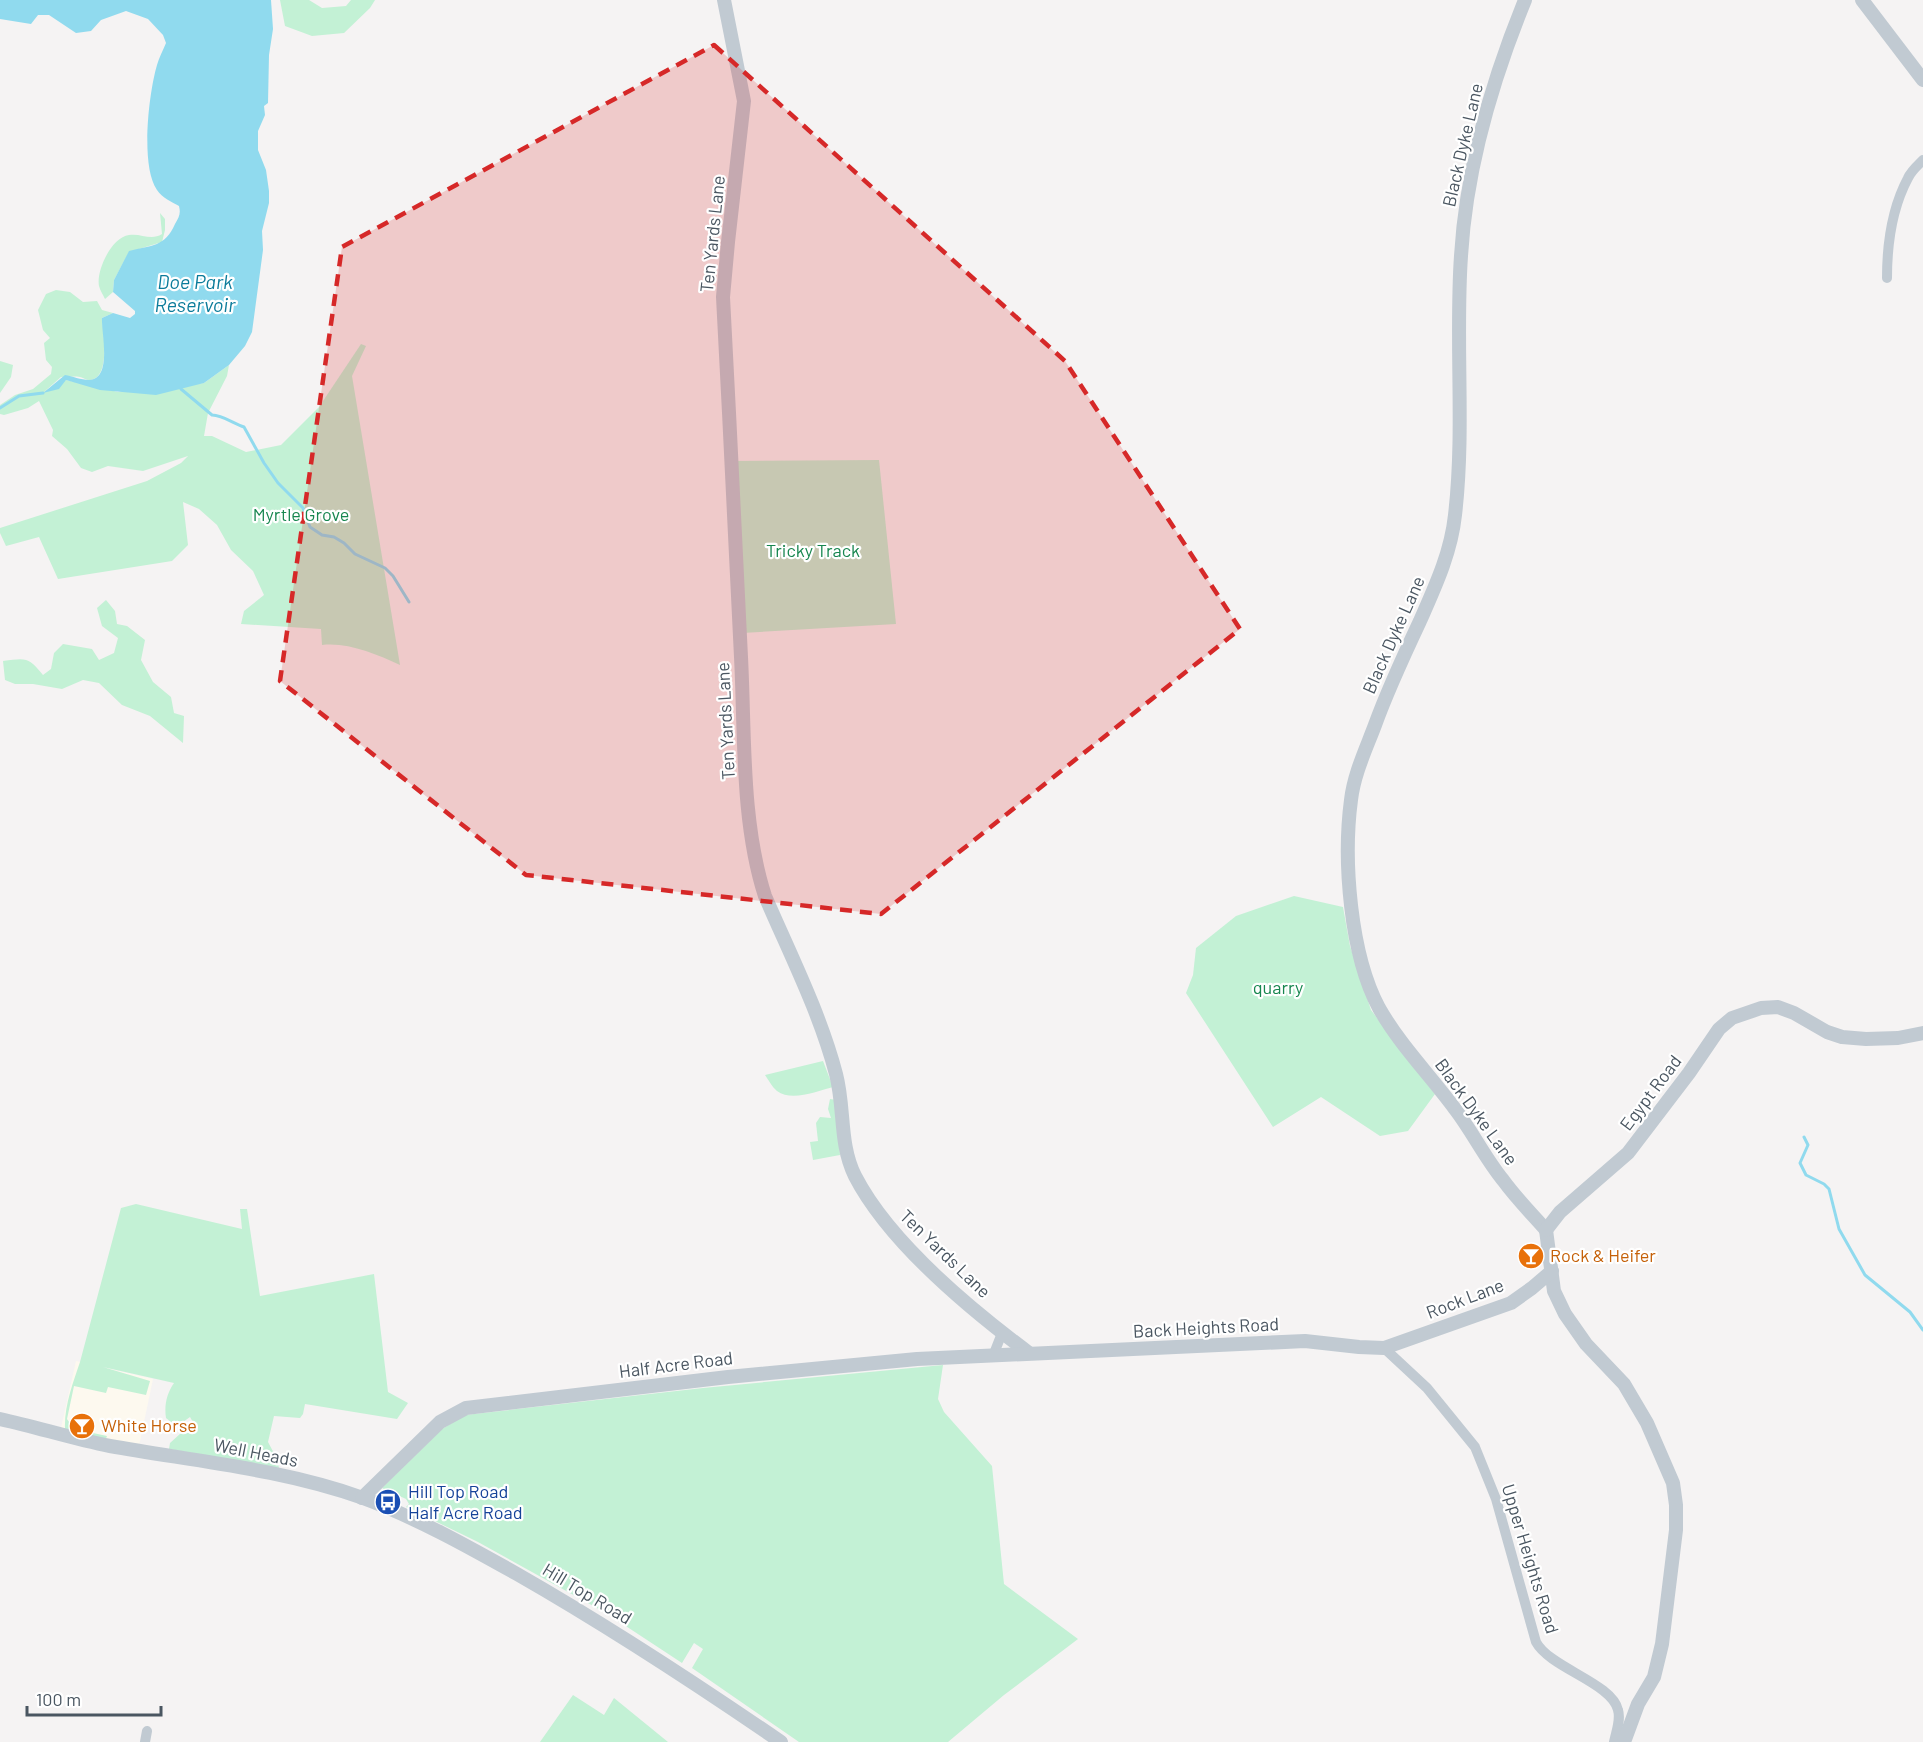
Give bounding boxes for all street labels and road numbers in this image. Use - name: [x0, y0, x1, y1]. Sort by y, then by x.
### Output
- street label: Black Dyke Lane: [1437, 81, 1487, 209]
- street label: Ten Yards Lane: [695, 174, 729, 294]
- street label: Black Dyke Lane: [1357, 572, 1429, 697]
- street label: Ten Yards Lane: [711, 662, 739, 780]
- street label: Egypt Road: [1615, 1050, 1686, 1134]
- street label: Black Dyke Lane: [1431, 1054, 1523, 1169]
- street label: Ten Yards Lane: [896, 1205, 996, 1302]
- street label: Rock Lane: [1423, 1273, 1507, 1323]
- street label: Back Heights Road: [1132, 1312, 1280, 1342]
- street label: Half Acre Road: [618, 1346, 734, 1382]
- street label: Well Heads: [212, 1433, 300, 1471]
- street label: Upper Heights Road: [1498, 1481, 1564, 1636]
- street label: Hill Top Road: [539, 1558, 636, 1628]

